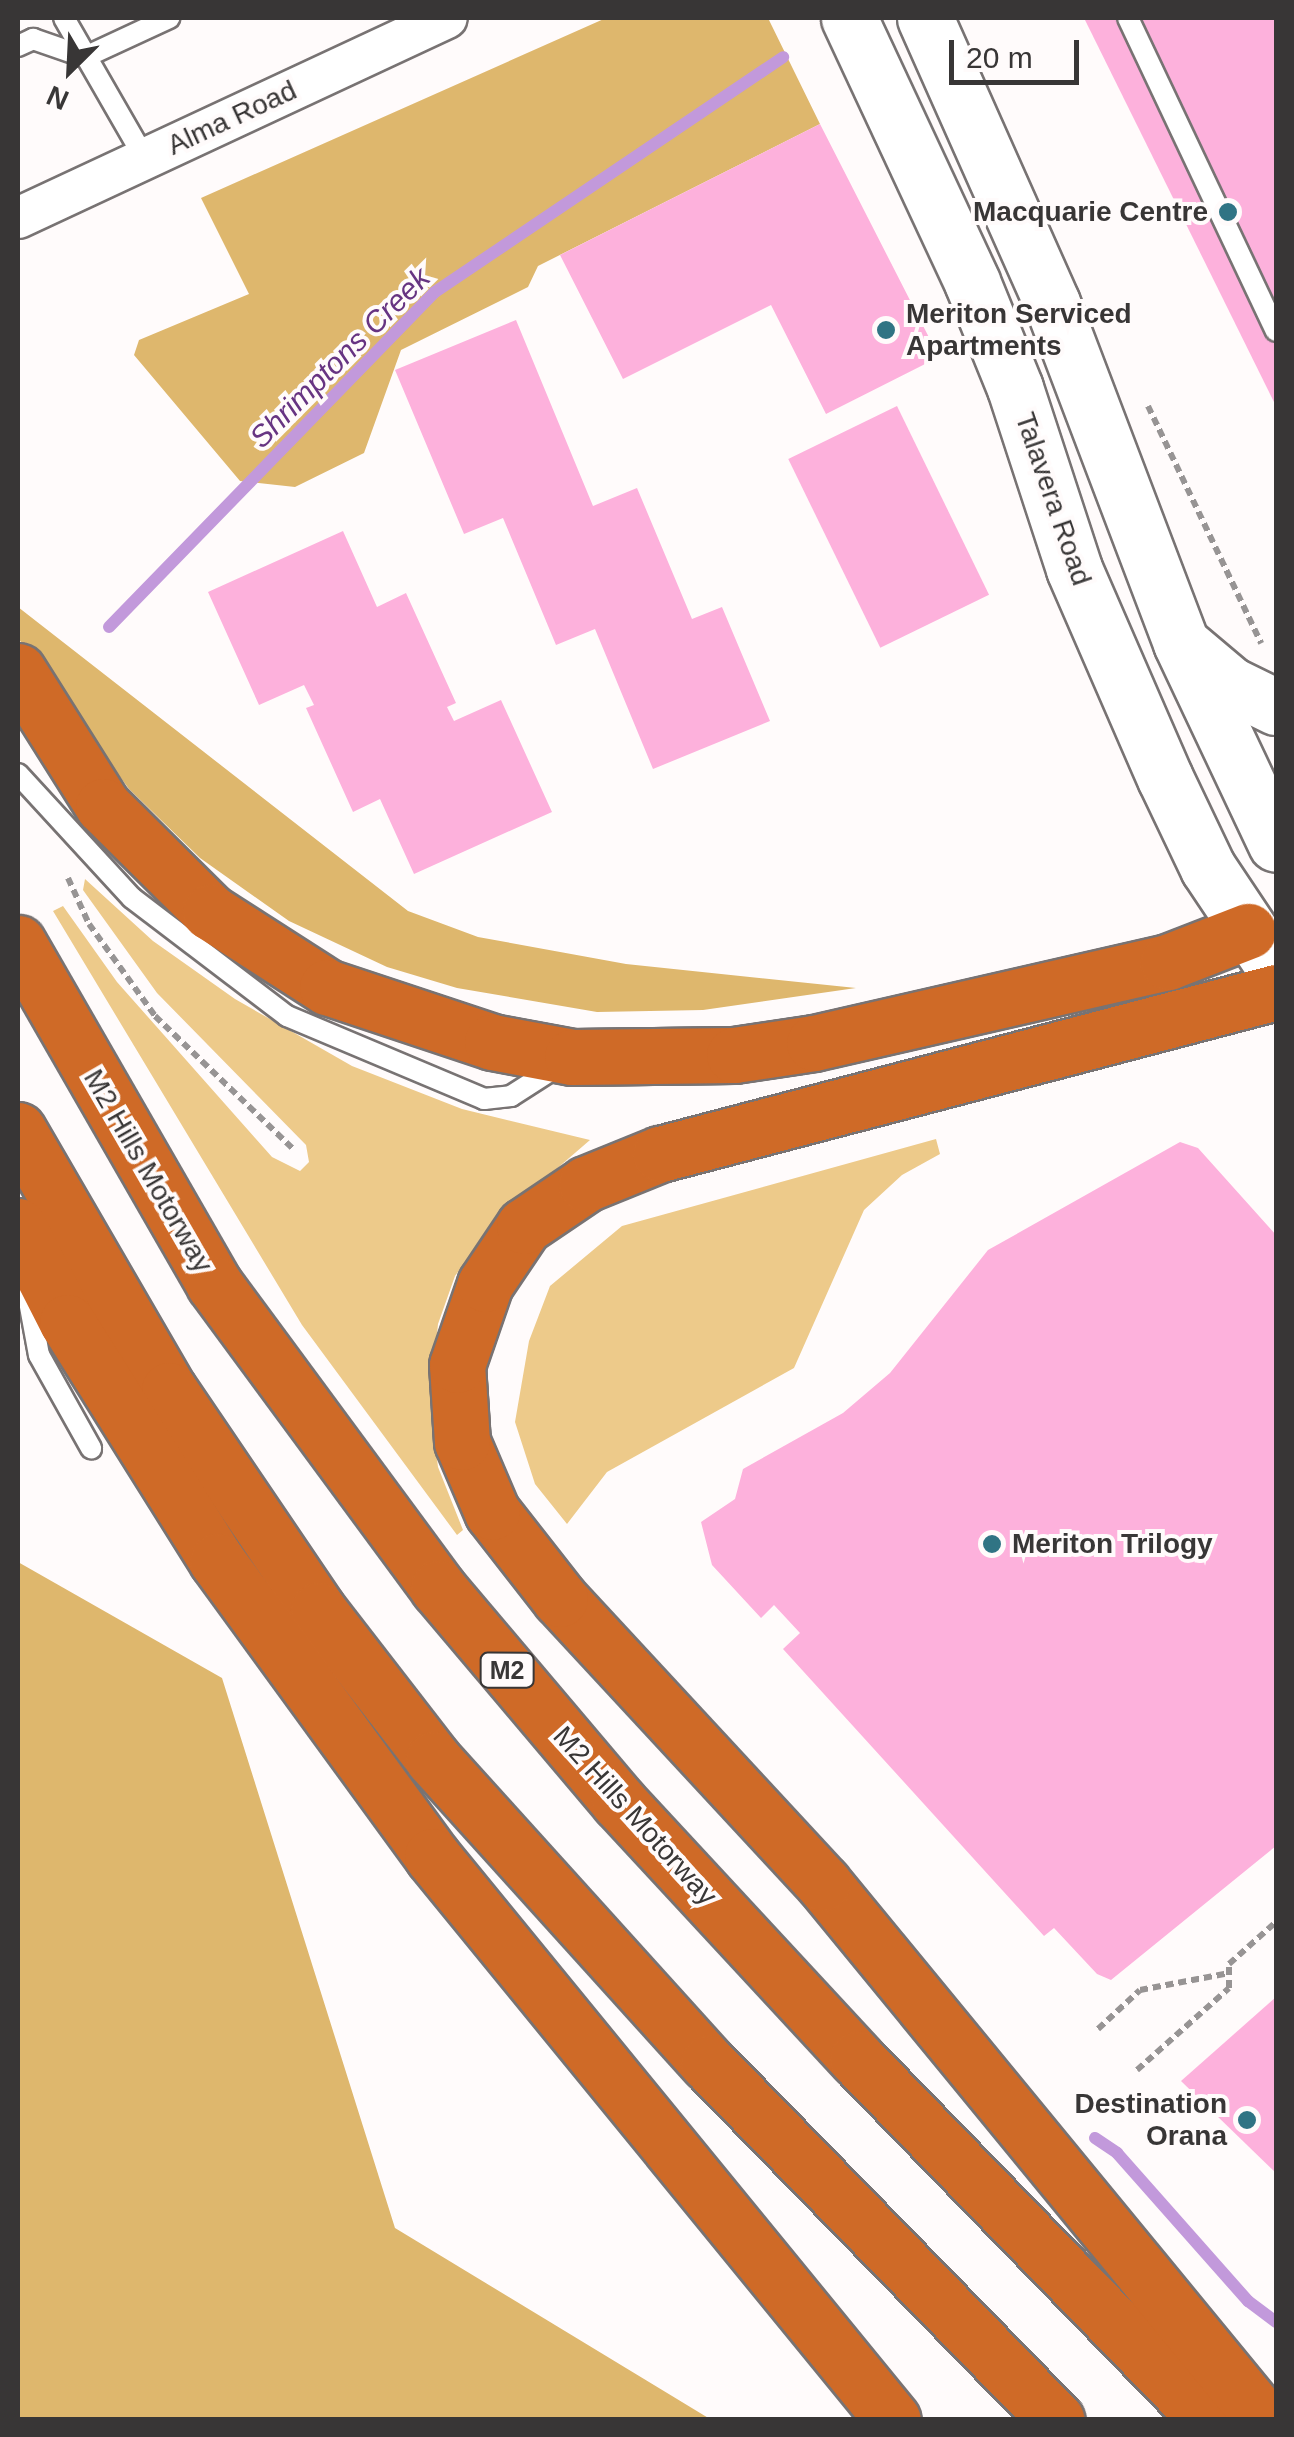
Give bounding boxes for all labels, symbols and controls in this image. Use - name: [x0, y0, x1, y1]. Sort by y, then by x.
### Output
- north arrow: [20, 20, 120, 120]
- scale bar: [954, 20, 1084, 82]
- text: 20 m: [966, 41, 1033, 74]
- street label: Alma Road: [162, 74, 302, 162]
- text: N: [42, 80, 73, 116]
- place label: Macquarie Centre: [973, 195, 1208, 229]
- marker: Macquarie Centre: [1217, 201, 1239, 223]
- water label: Shrimptons Creek: [242, 260, 438, 456]
- place label: Meriton Serviced Apartments: [906, 297, 1132, 363]
- marker: Meriton Serviced Apartments: [875, 319, 897, 341]
- street label: Talavera Road: [1008, 408, 1098, 590]
- street label: M2 Hills Motorway: [76, 1064, 220, 1278]
- place label: Meriton Trilogy: [1012, 1527, 1213, 1561]
- marker: Meriton Trilogy: [981, 1533, 1003, 1555]
- road number: M2: [480, 1650, 534, 1690]
- street label: M2 Hills Motorway: [546, 1720, 724, 1912]
- place label: Destination Orana: [1075, 2087, 1227, 2153]
- marker: Destination Orana: [1236, 2109, 1258, 2131]

